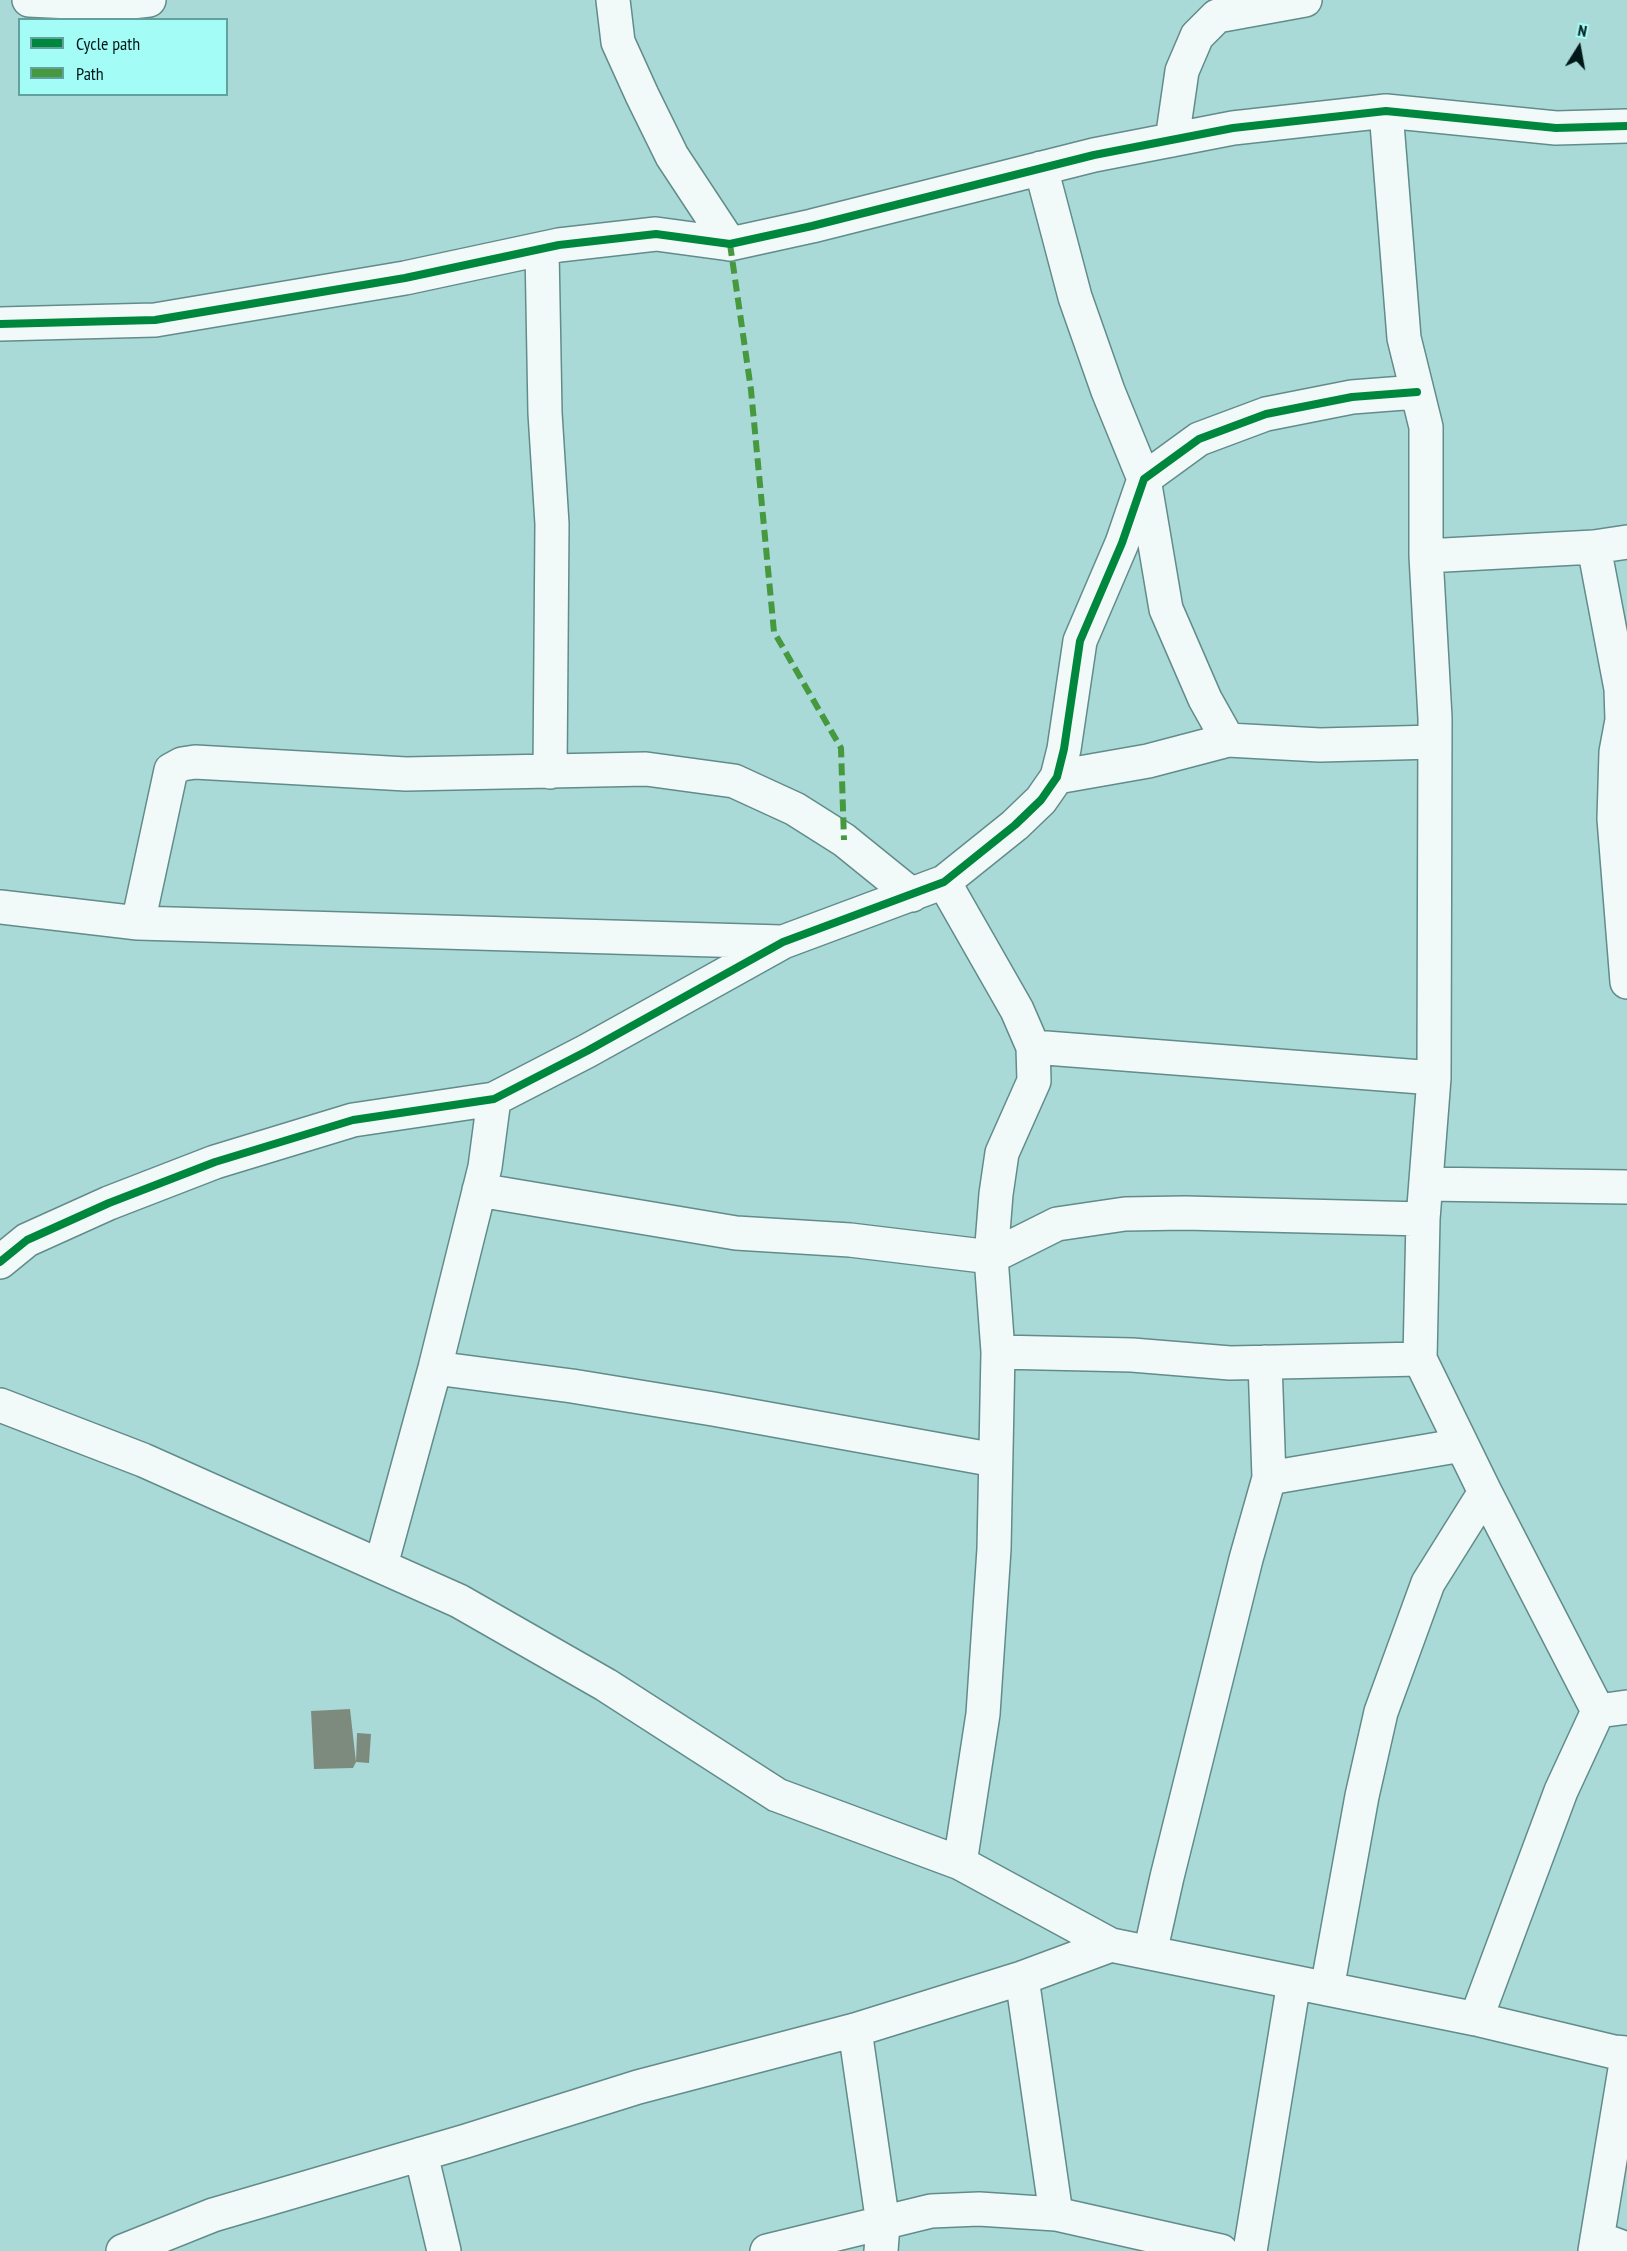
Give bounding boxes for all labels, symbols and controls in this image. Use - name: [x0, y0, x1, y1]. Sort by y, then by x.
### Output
- legend: [18, 18, 228, 96]
- north arrow: [1549, 18, 1609, 78]
- text: N: [1576, 20, 1589, 41]
- text: Cycle path: [76, 32, 140, 55]
- text: Path: [76, 62, 104, 85]

